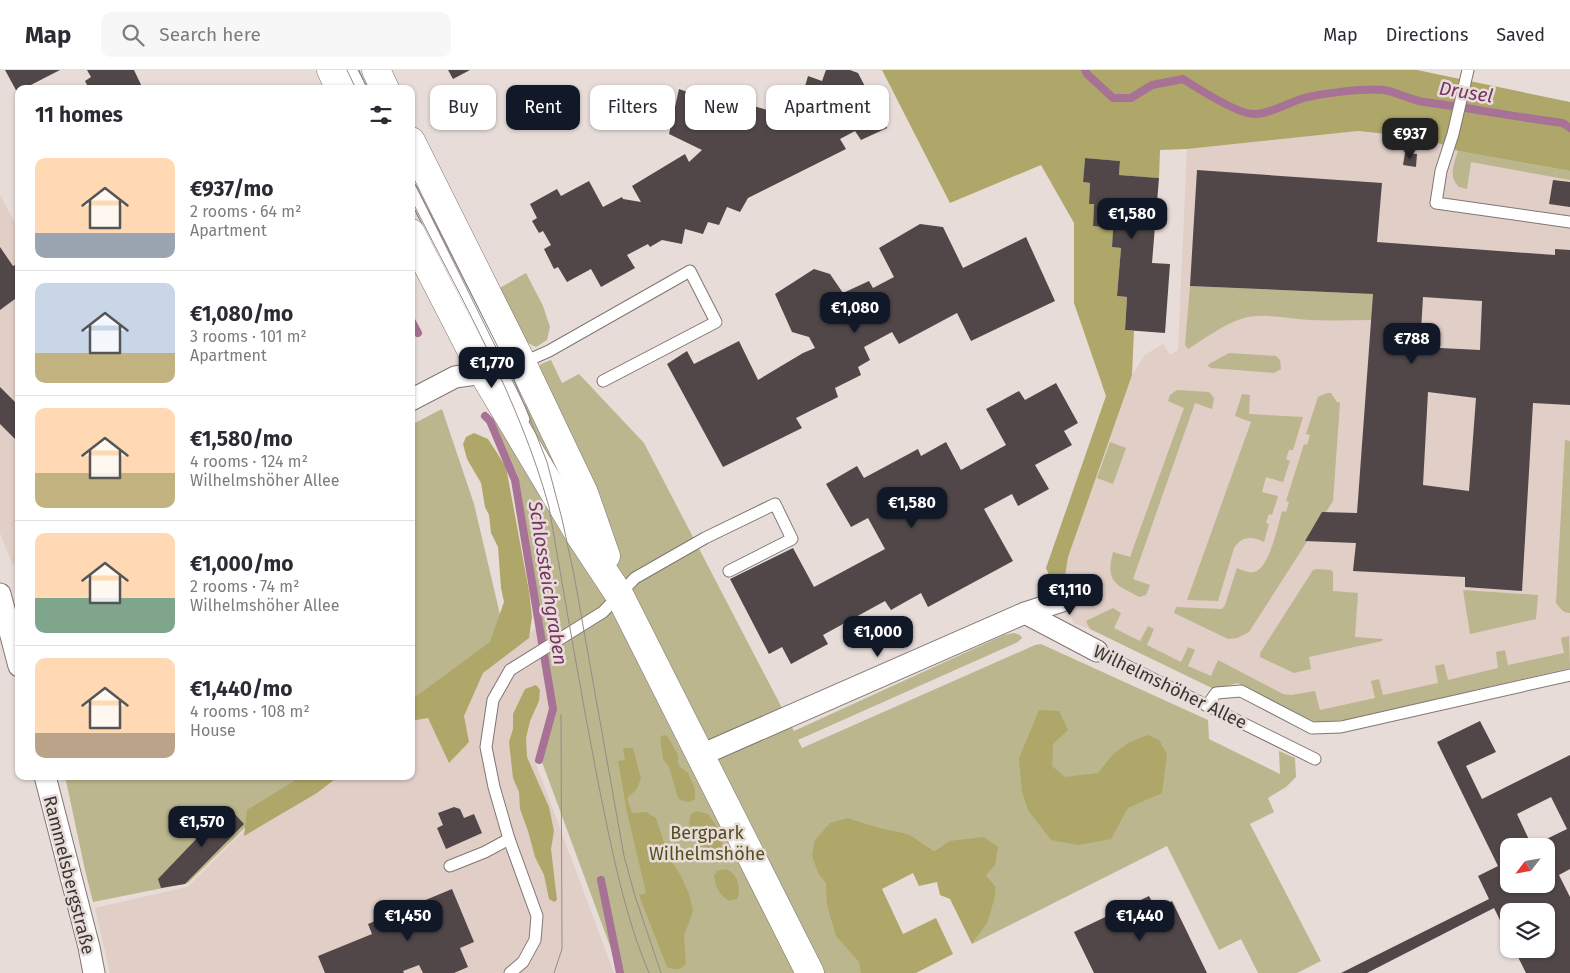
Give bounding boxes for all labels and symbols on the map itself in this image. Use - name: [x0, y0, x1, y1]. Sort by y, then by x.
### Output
- water label: Drusel: [1437, 76, 1495, 108]
- pin: €937: [1380, 118, 1440, 160]
- pin: €1,580: [1091, 198, 1173, 240]
- pin: €1,080: [814, 292, 896, 334]
- pin: €788: [1382, 322, 1442, 365]
- pin: €1,770: [451, 346, 533, 389]
- pin: €1,580: [871, 486, 953, 529]
- water label: Schlossteichgraben: [524, 498, 572, 667]
- pin: €1,110: [1029, 574, 1111, 616]
- pin: €1,000: [837, 616, 919, 658]
- street label: Wilhelmshöher Allee: [1090, 640, 1250, 734]
- street label: Rammelsbergstraße: [39, 793, 99, 957]
- pin: €1,570: [161, 806, 243, 848]
- park label: Bergpark Wilhelmshöhe: [649, 822, 765, 865]
- north arrow: [1500, 838, 1555, 892]
- pin: €1,450: [367, 900, 449, 942]
- pin: €1,440: [1099, 900, 1181, 942]

